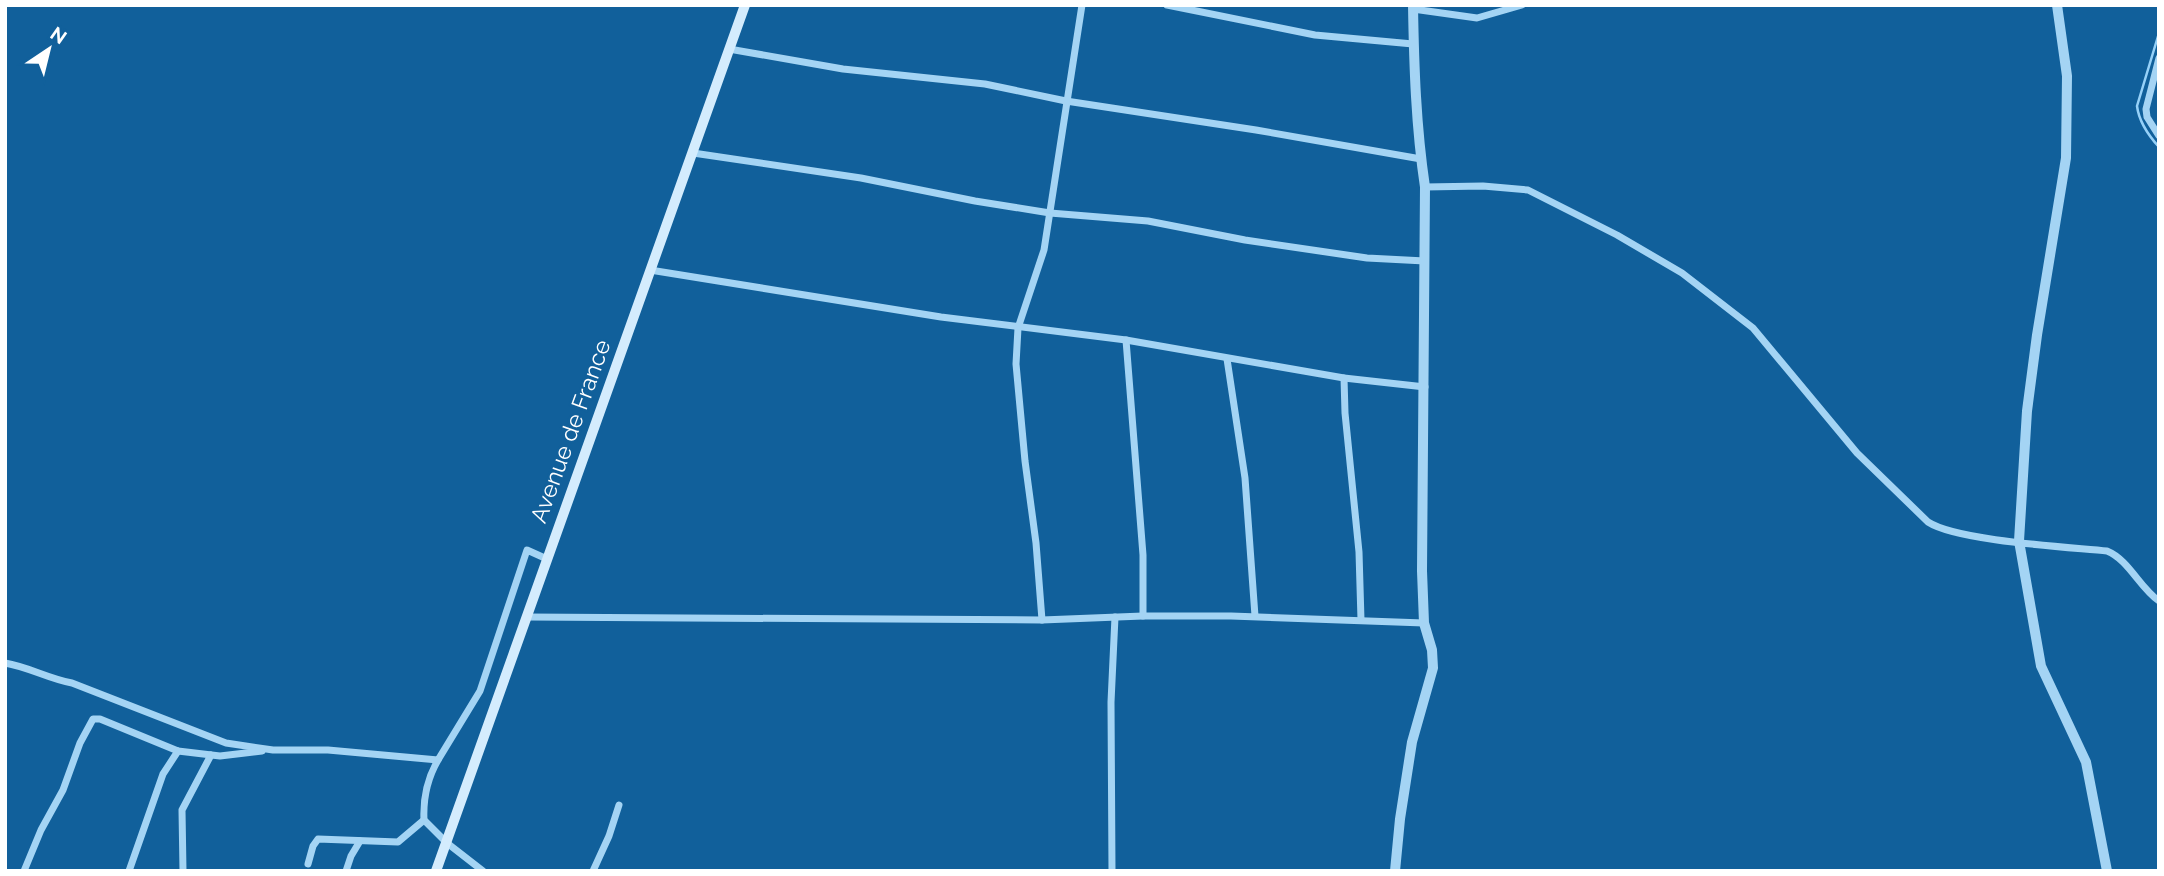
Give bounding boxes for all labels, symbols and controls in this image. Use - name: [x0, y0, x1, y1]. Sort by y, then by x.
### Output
- north arrow: [14, 14, 84, 84]
- text: N: [47, 22, 71, 48]
- street label: Avenue de France: [524, 336, 616, 526]

